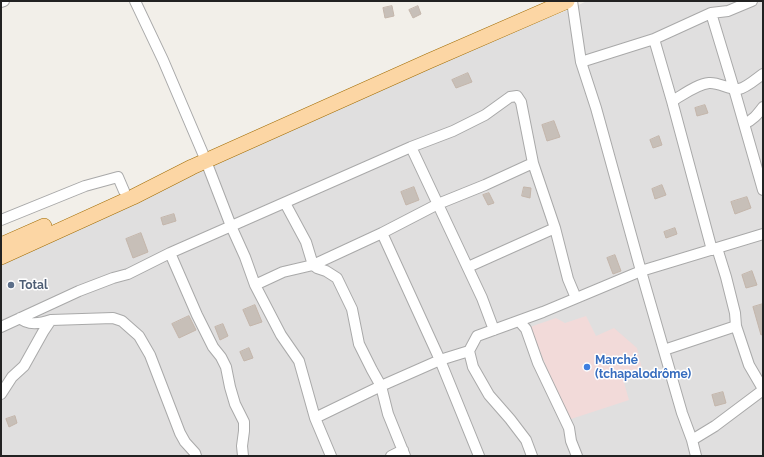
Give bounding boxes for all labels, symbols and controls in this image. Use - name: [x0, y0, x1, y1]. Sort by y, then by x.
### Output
- place label: Total: [19, 278, 48, 292]
- marker: Total: [6, 280, 16, 290]
- place label: Marché (tchapalodrôme): [595, 353, 691, 381]
- marker: Marché (tchapalodrôme): [582, 362, 592, 372]

